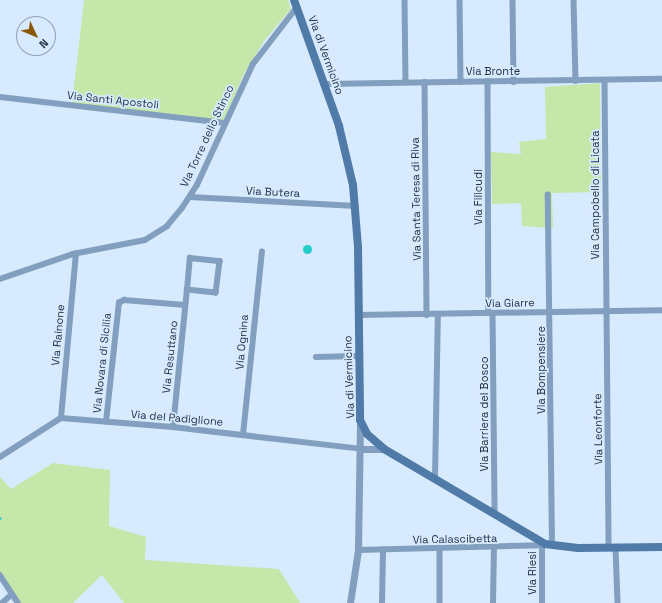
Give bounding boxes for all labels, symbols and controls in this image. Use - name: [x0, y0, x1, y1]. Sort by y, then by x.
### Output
- street label: Via di Vermicino: [306, 14, 346, 96]
- north arrow: [16, 16, 56, 56]
- text: N: [36, 36, 52, 51]
- street label: Via Bronte: [466, 64, 520, 78]
- street label: Via Torre dello Stinco: [177, 83, 237, 189]
- street label: Via Santi Apostoli: [66, 89, 160, 111]
- street label: Via Campobello di Licata: [588, 130, 602, 260]
- street label: Via Santa Teresa di Riva: [408, 137, 424, 261]
- street label: Via Filicudi: [471, 169, 485, 225]
- street label: Via Butera: [246, 184, 300, 200]
- street label: Via Giarre: [485, 296, 535, 310]
- street label: Via Rainone: [49, 304, 67, 366]
- street label: Via Novara di Sicilia: [90, 312, 114, 414]
- street label: Via Ognina: [233, 314, 251, 370]
- street label: Via Resuttano: [160, 320, 180, 394]
- street label: Via Bompensiere: [534, 326, 548, 414]
- street label: Via di Vermicino: [341, 335, 357, 419]
- street label: Via Barriera del Bosco: [477, 356, 491, 472]
- street label: Via Leonforte: [591, 393, 605, 465]
- street label: Via del Padiglione: [130, 407, 224, 429]
- street label: Via Calascibetta: [413, 532, 497, 546]
- street label: Via Riesi: [525, 551, 539, 595]

